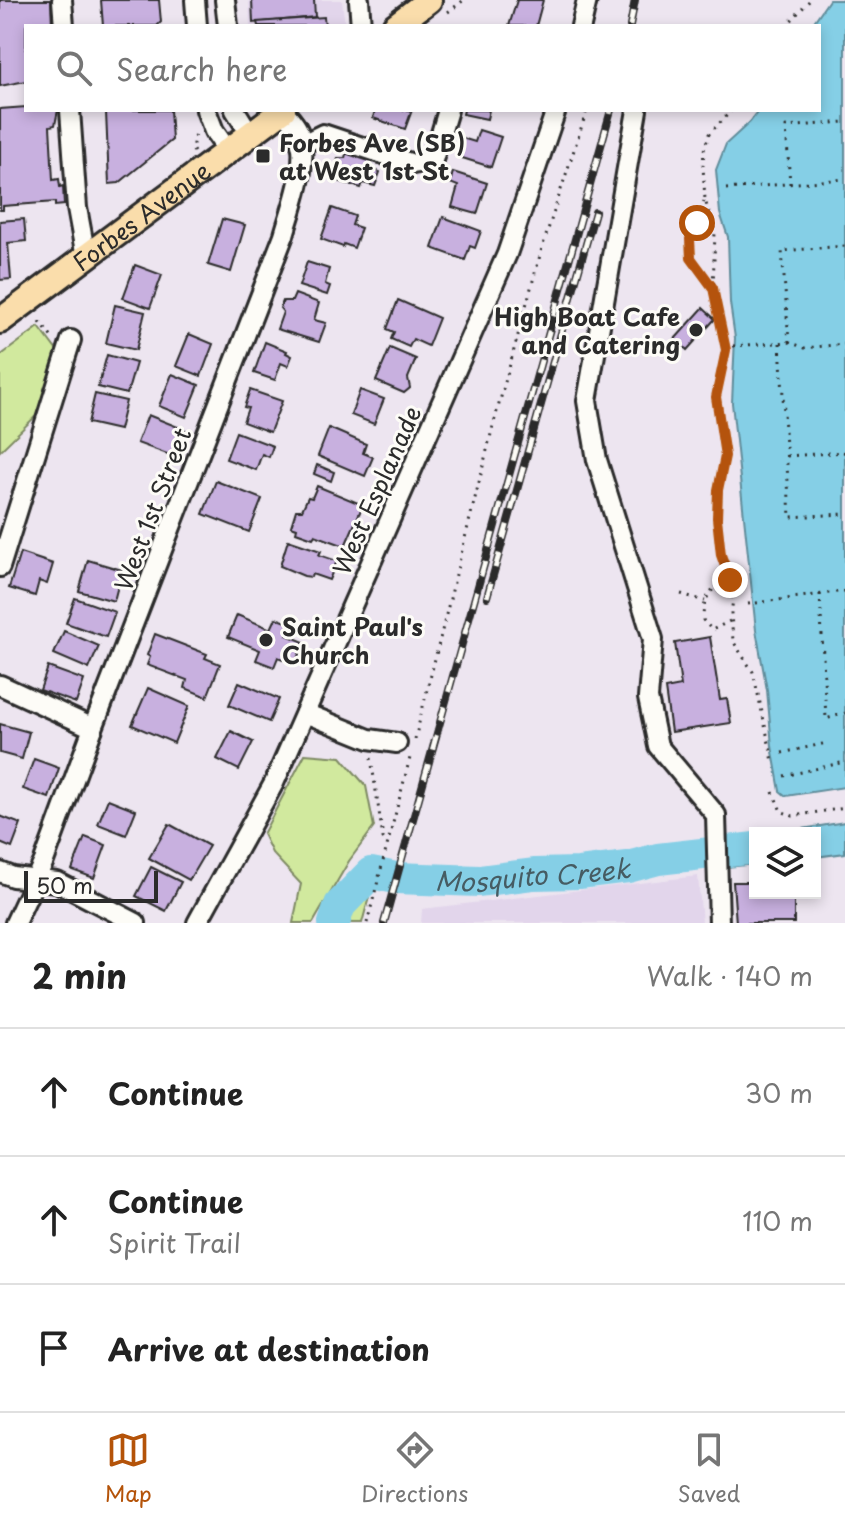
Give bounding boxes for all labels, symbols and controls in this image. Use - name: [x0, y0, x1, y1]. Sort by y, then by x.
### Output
- search box: [24, 24, 821, 112]
- icon: search: [52, 46, 96, 90]
- text: Search here: [116, 46, 288, 91]
- place label: Forbes Ave (SB) at West 1st St: [279, 124, 465, 188]
- marker: Forbes Ave (SB) at West 1st St: [254, 147, 272, 165]
- street label: Forbes Avenue: [65, 152, 218, 279]
- route start: [679, 205, 715, 241]
- place label: High Boat Cafe and Catering: [494, 298, 680, 362]
- marker: High Boat Cafe and Catering: [687, 321, 705, 339]
- street label: West Esplanade: [323, 400, 429, 580]
- street label: West 1st Street: [104, 422, 200, 596]
- route end: [712, 562, 748, 598]
- place label: Saint Paul's Church: [282, 608, 423, 672]
- marker: Saint Paul's Church: [257, 631, 275, 649]
- map controls: [749, 827, 821, 899]
- button: layers: [749, 827, 821, 899]
- water label: Mosquito Creek: [435, 847, 633, 901]
- scale bar: [24, 867, 158, 903]
- text: 50 m: [36, 868, 93, 901]
- text: 2 min: [32, 949, 127, 1001]
- text: Walk · 140 m: [647, 956, 813, 995]
- icon: ahead: [32, 1070, 76, 1114]
- text: Continue: [108, 1070, 243, 1115]
- text: 30 m: [745, 1073, 813, 1112]
- text: Continue: [108, 1178, 243, 1223]
- icon: ahead: [32, 1198, 76, 1242]
- text: 110 m: [742, 1201, 813, 1240]
- text: Spirit Trail: [108, 1223, 241, 1262]
- icon: arrive: [32, 1326, 76, 1370]
- text: Arrive at destination: [108, 1326, 430, 1371]
- tab: Map: [105, 1428, 152, 1509]
- tab: Directions: [361, 1428, 468, 1509]
- tab: Saved: [678, 1428, 740, 1509]

